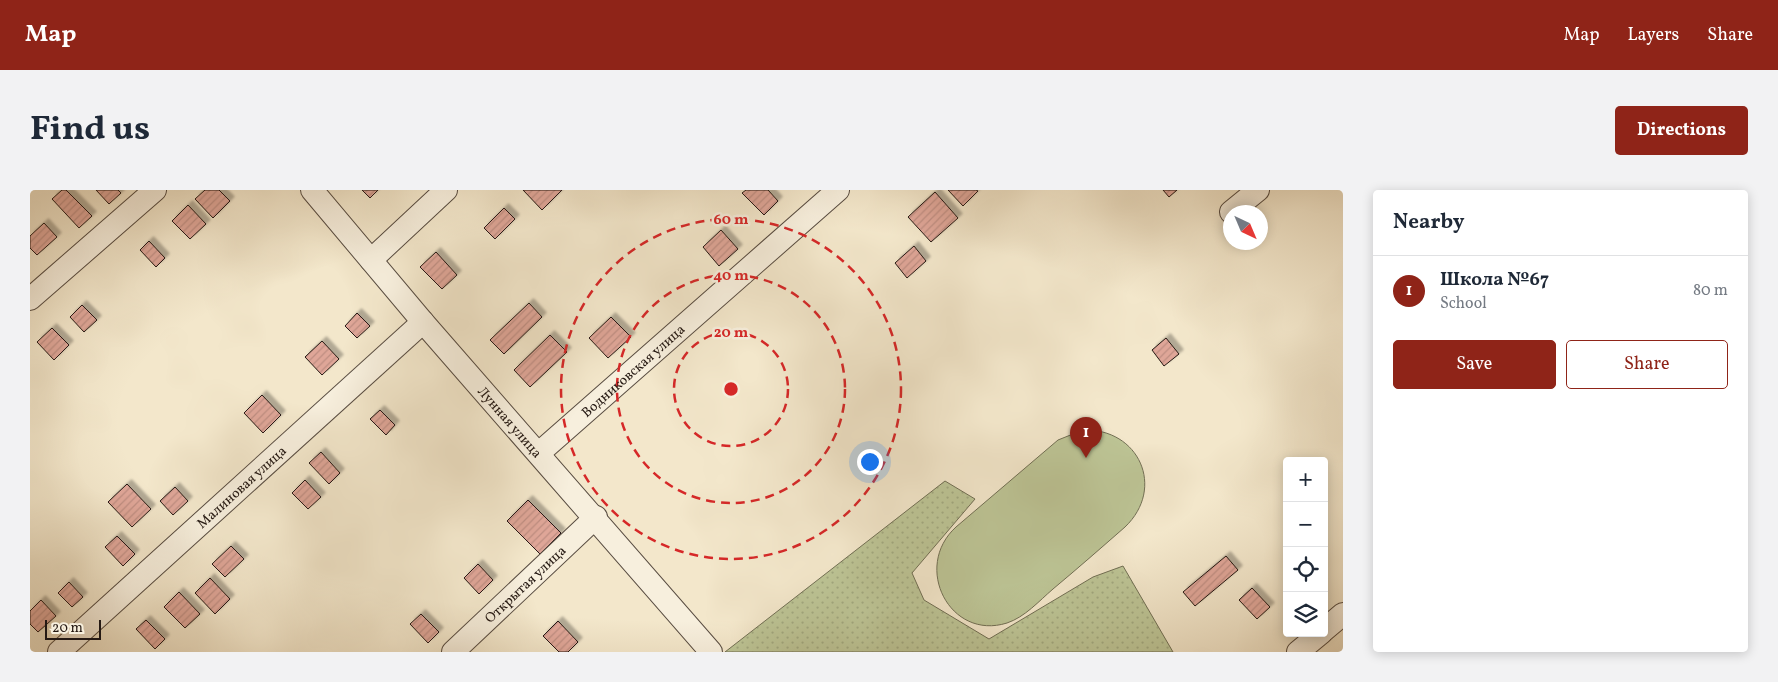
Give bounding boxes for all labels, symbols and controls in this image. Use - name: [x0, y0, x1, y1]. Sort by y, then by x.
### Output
- text: Map: [25, 18, 76, 52]
- text: Map: [1563, 23, 1599, 48]
- text: Layers: [1627, 23, 1679, 48]
- text: Share: [1707, 23, 1753, 48]
- text: Find us: [30, 106, 150, 154]
- button: Directions: [1615, 106, 1748, 155]
- north arrow: [1223, 205, 1268, 250]
- text: Nearby: [1393, 208, 1464, 237]
- text: 60 m: [714, 210, 749, 231]
- text: 40 m: [713, 266, 749, 287]
- text: Школа №67: [1440, 267, 1549, 293]
- text: 1: [1406, 280, 1412, 302]
- text: 80 m: [1693, 280, 1728, 302]
- text: School: [1440, 293, 1487, 315]
- street label: Водниковская улица: [578, 321, 690, 422]
- text: 20 m: [714, 323, 749, 344]
- button: Save: [1393, 340, 1556, 389]
- button: Share: [1566, 340, 1728, 389]
- centre of rings: [722, 380, 740, 398]
- street label: Лунная улица: [472, 383, 546, 463]
- pin: 1: [1070, 417, 1102, 458]
- street label: Малиновая улица: [193, 442, 291, 534]
- your location: [857, 449, 883, 475]
- map controls: [1283, 457, 1328, 637]
- button: +: [1283, 457, 1328, 502]
- button: −: [1283, 502, 1328, 547]
- street label: Открытая улица: [481, 542, 571, 628]
- button: locate: [1283, 547, 1328, 592]
- button: layers: [1283, 592, 1328, 637]
- scale bar: [45, 617, 101, 640]
- text: 20 m: [52, 619, 83, 638]

